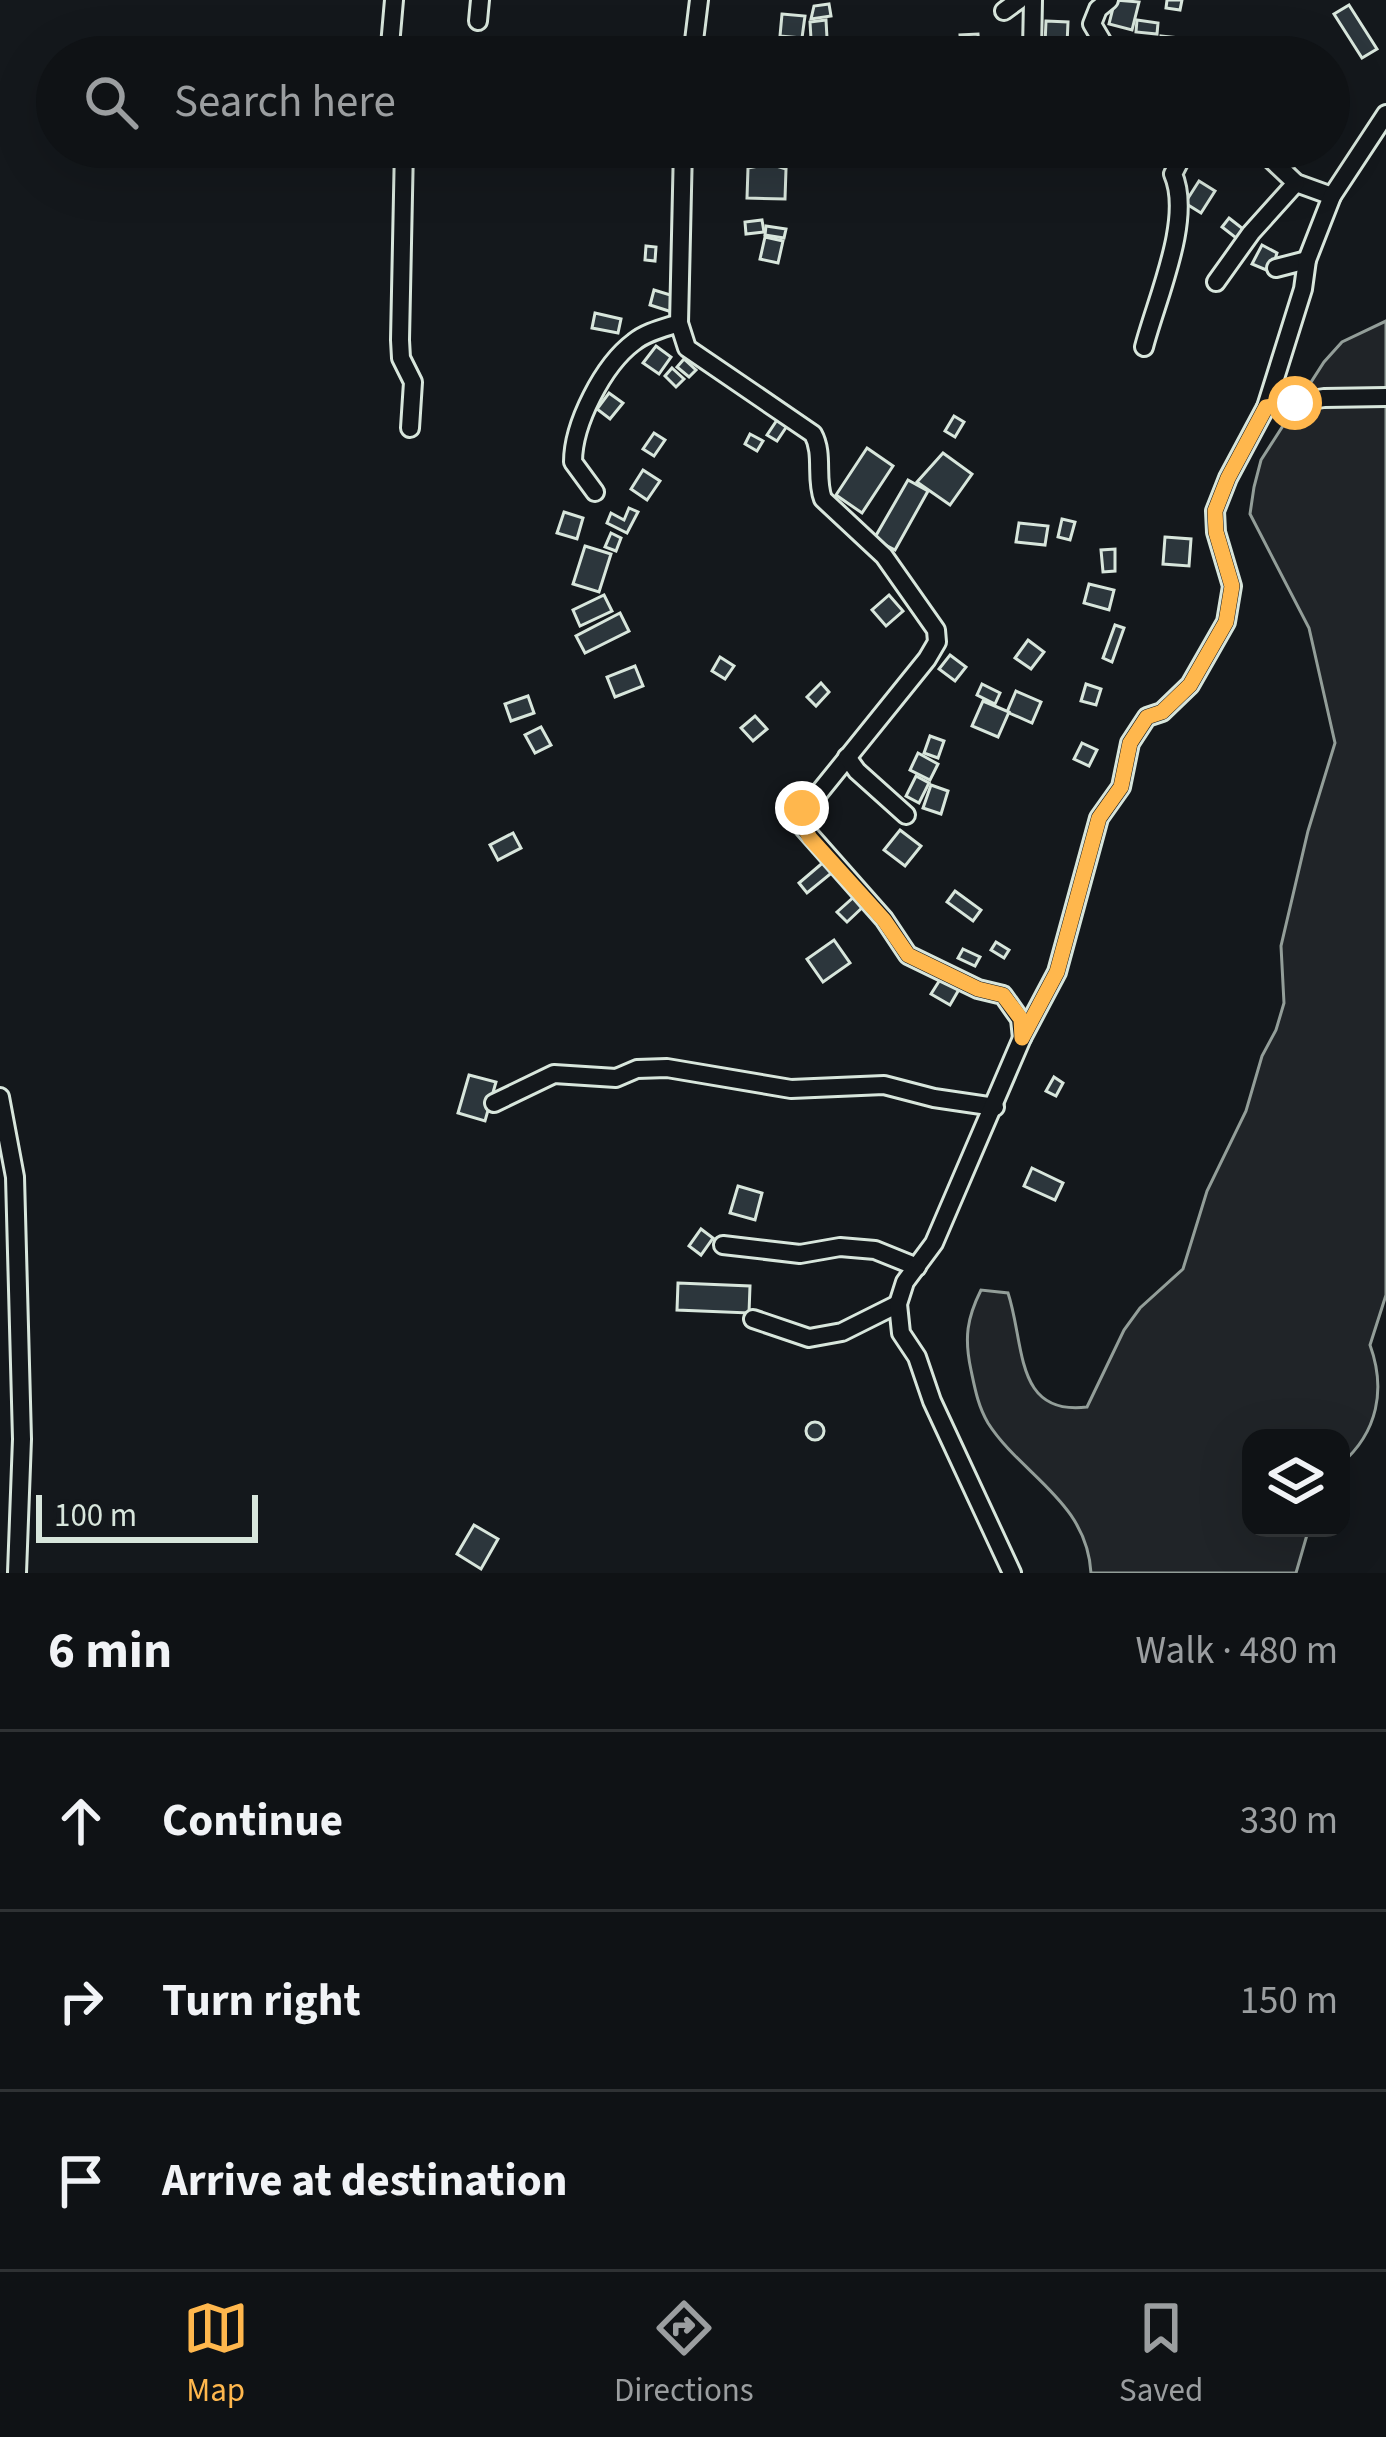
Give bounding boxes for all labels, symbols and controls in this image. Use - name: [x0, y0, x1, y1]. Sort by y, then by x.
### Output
- search box: [36, 36, 1350, 168]
- icon: search: [78, 69, 144, 135]
- text: Search here: [174, 70, 396, 134]
- route start: [1268, 376, 1322, 430]
- route end: [775, 781, 829, 835]
- map controls: [1242, 1429, 1350, 1537]
- button: layers: [1242, 1429, 1350, 1537]
- scale bar: [36, 1489, 258, 1542]
- text: 100 m: [54, 1492, 137, 1539]
- text: 6 min: [48, 1615, 172, 1687]
- text: Walk · 480 m: [1135, 1623, 1338, 1679]
- icon: ahead: [48, 1788, 114, 1854]
- text: Continue: [162, 1789, 343, 1853]
- text: 330 m: [1240, 1793, 1338, 1849]
- icon: right: [48, 1968, 114, 2034]
- text: Turn right: [162, 1969, 361, 2033]
- text: 150 m: [1240, 1973, 1338, 2029]
- icon: arrive: [48, 2148, 114, 2214]
- text: Arrive at destination: [162, 2149, 567, 2213]
- tab: Map: [183, 2295, 249, 2414]
- tab: Directions: [614, 2295, 754, 2414]
- tab: Saved: [1119, 2295, 1203, 2414]

